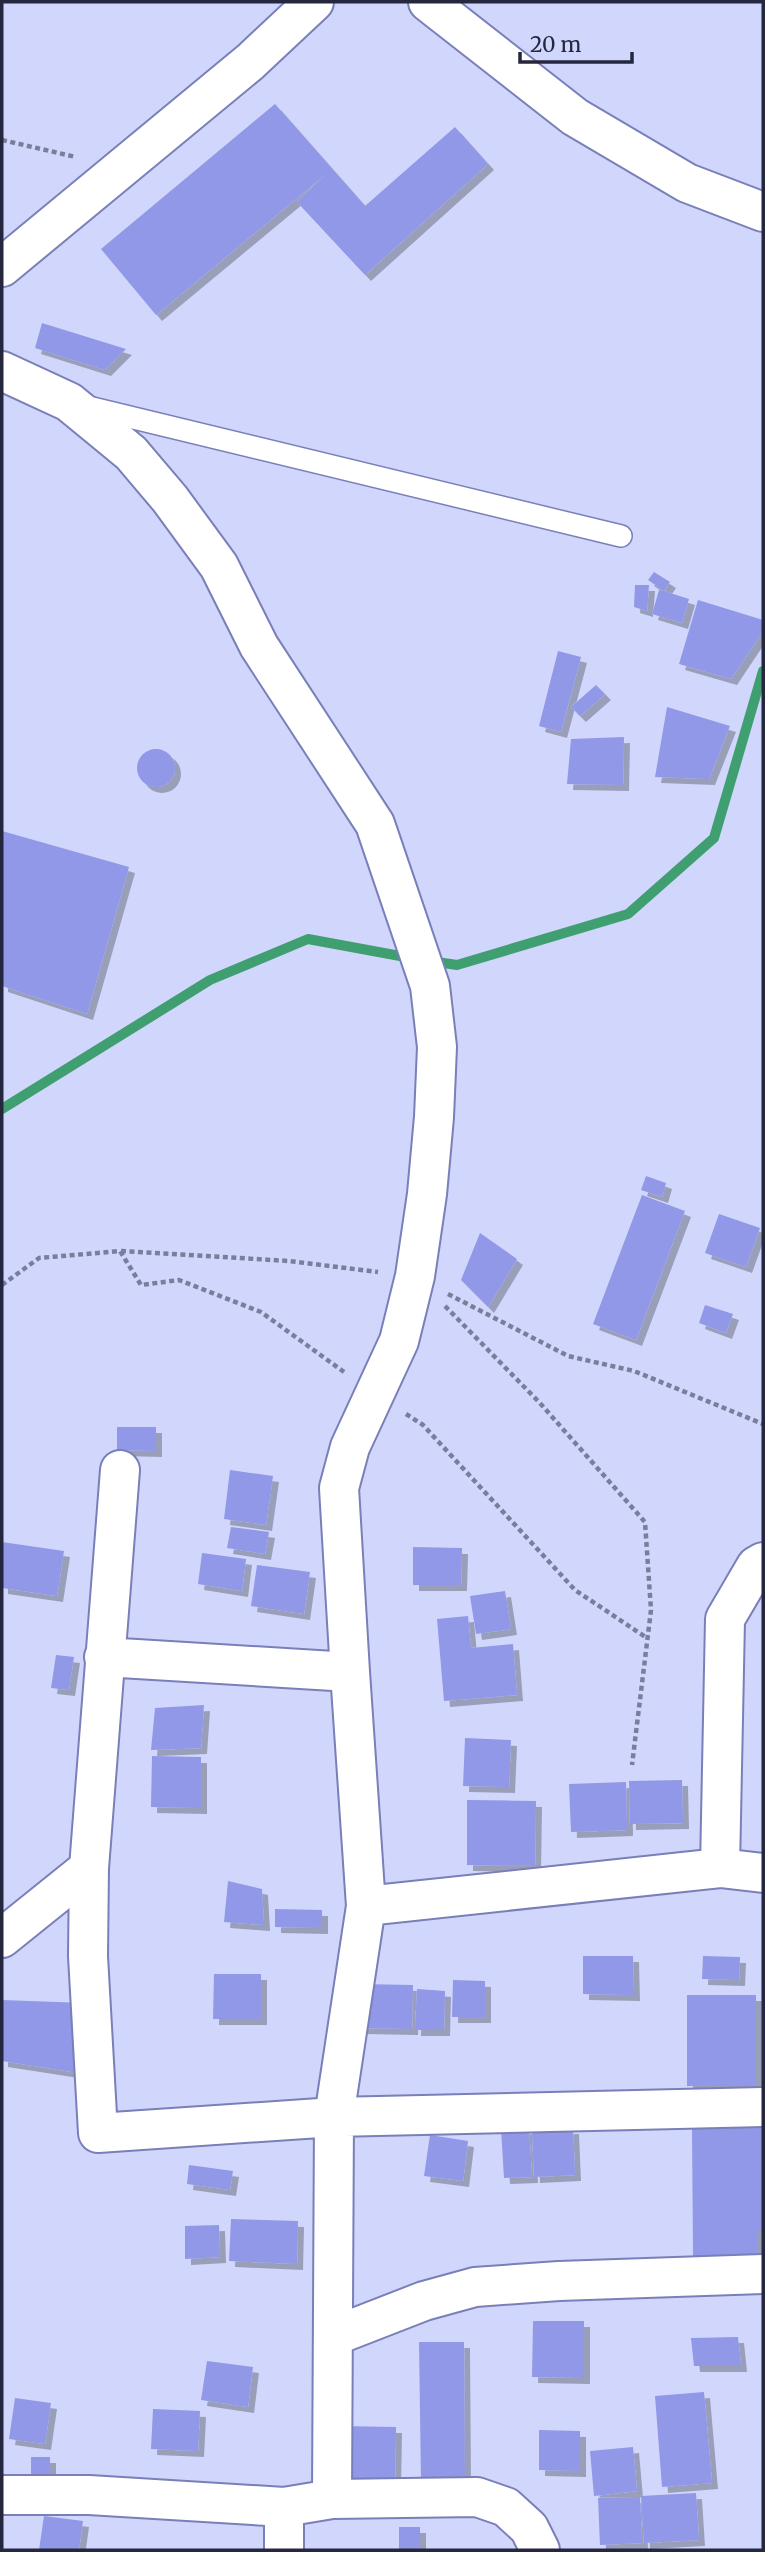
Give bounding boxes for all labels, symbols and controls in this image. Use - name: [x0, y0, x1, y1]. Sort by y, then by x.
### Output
- scale bar: [520, 21, 632, 65]
- text: 20 m: [530, 31, 582, 58]

